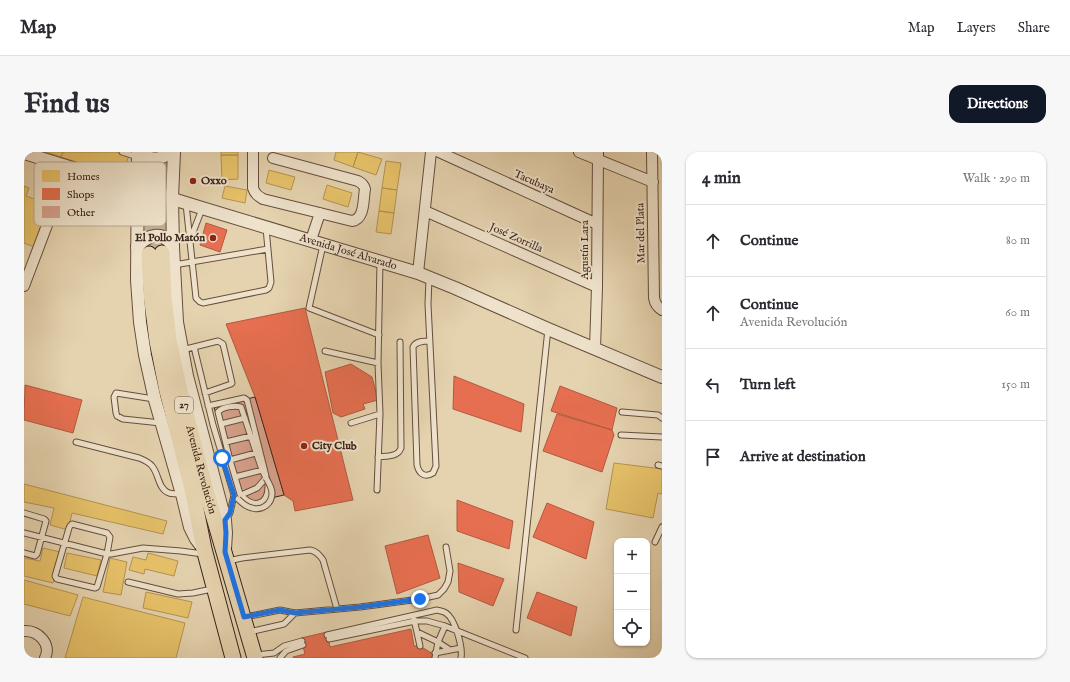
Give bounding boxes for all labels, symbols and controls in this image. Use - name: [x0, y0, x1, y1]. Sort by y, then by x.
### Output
- text: Map: [20, 16, 56, 40]
- text: Map: [908, 19, 935, 37]
- text: Layers: [957, 19, 996, 37]
- text: Share: [1018, 19, 1050, 37]
- button: Directions: [949, 85, 1046, 123]
- text: Find us: [24, 87, 110, 122]
- legend: [34, 162, 166, 226]
- street label: Tacubaya: [512, 167, 557, 197]
- text: 4 min: [702, 168, 741, 189]
- text: Homes: [67, 170, 100, 184]
- text: Walk · 290 m: [963, 170, 1030, 187]
- place label: Oxxo: [201, 174, 227, 188]
- marker: Oxxo: [188, 176, 198, 186]
- text: Shops: [67, 188, 94, 202]
- street label: Mar del Plata: [633, 202, 649, 263]
- text: Other: [67, 206, 95, 220]
- street label: José Zorrilla: [485, 219, 545, 256]
- street label: Agustín Lara: [578, 220, 592, 281]
- street label: Avenida José Alvarado: [297, 230, 399, 273]
- icon: ahead: [702, 230, 724, 252]
- place label: El Pollo Matón: [135, 231, 205, 245]
- text: Continue: [740, 231, 798, 250]
- text: 80 m: [1006, 232, 1030, 249]
- marker: El Pollo Matón: [208, 233, 218, 243]
- text: Continue: [740, 295, 798, 314]
- icon: ahead: [702, 302, 724, 324]
- text: 60 m: [1005, 304, 1030, 321]
- text: Avenida Revolución: [740, 314, 847, 331]
- icon: left: [702, 374, 724, 396]
- text: Turn left: [740, 375, 796, 394]
- text: 150 m: [1001, 376, 1030, 393]
- road number: 27: [175, 397, 193, 413]
- street label: Avenida Revolución: [182, 423, 220, 516]
- place label: City Club: [312, 439, 357, 453]
- marker: City Club: [299, 441, 309, 451]
- icon: arrive: [702, 446, 724, 468]
- text: Arrive at destination: [740, 447, 866, 466]
- route start: [213, 449, 231, 467]
- map controls: [614, 538, 650, 646]
- button: +: [614, 538, 650, 574]
- button: −: [614, 574, 650, 610]
- route end: [411, 590, 429, 608]
- button: locate: [614, 610, 650, 646]

